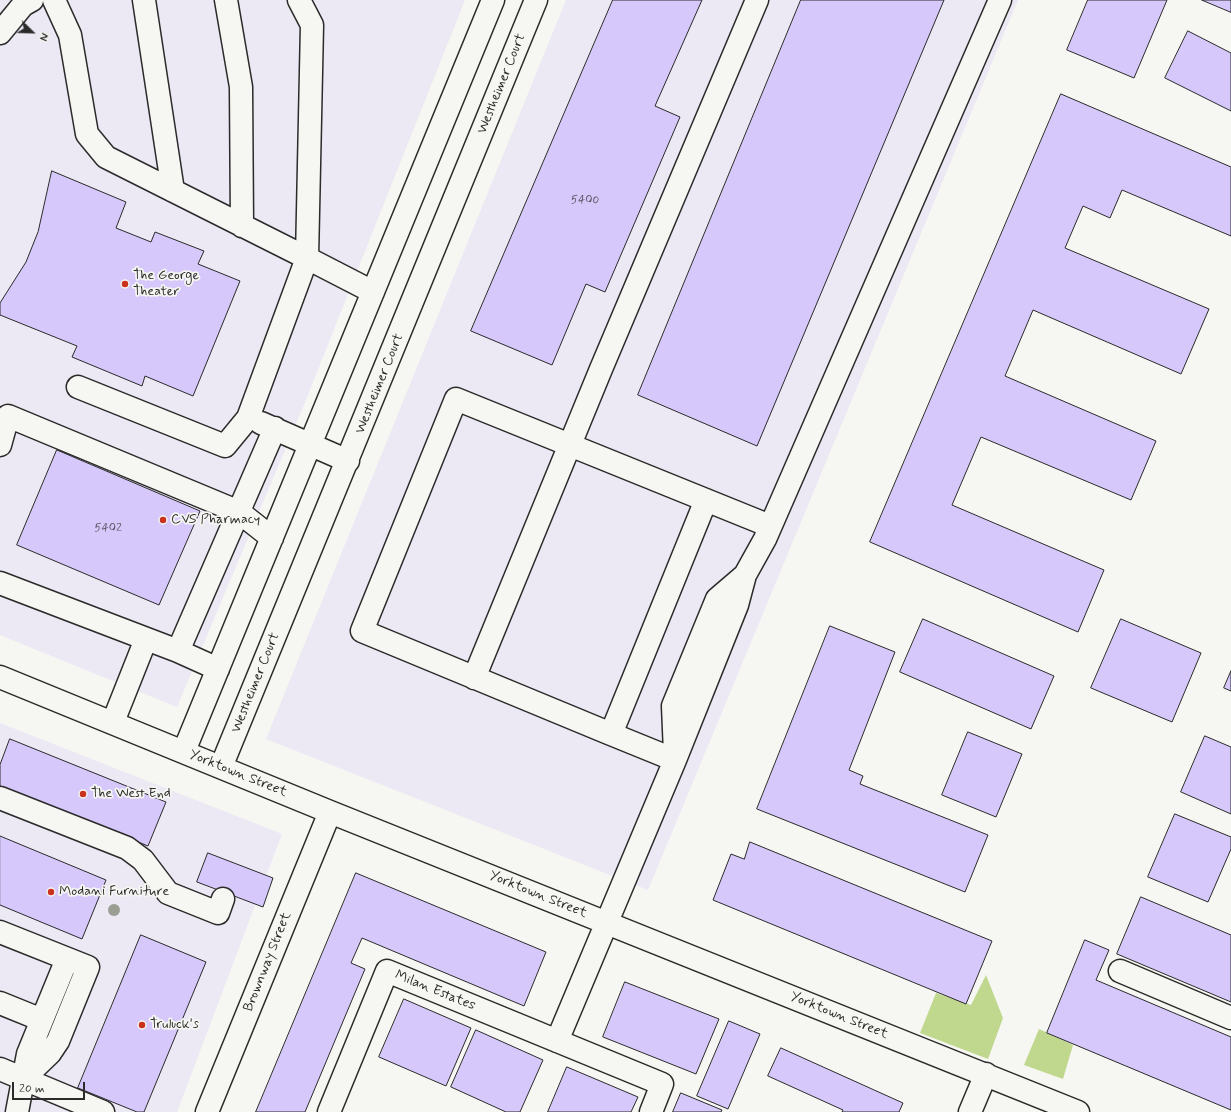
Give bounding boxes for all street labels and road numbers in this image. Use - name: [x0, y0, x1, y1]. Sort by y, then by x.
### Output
- street label: Westheimer Court: [474, 31, 530, 137]
- street label: Westheimer Court: [352, 331, 408, 437]
- street label: Westheimer Court: [228, 630, 284, 736]
- street label: Yorktown Street: [187, 747, 289, 801]
- street label: Yorktown Street: [487, 868, 589, 922]
- street label: Brownway Street: [240, 910, 296, 1014]
- street label: Milan Estates: [392, 967, 478, 1015]
- street label: Yorktown Street: [788, 989, 890, 1043]

